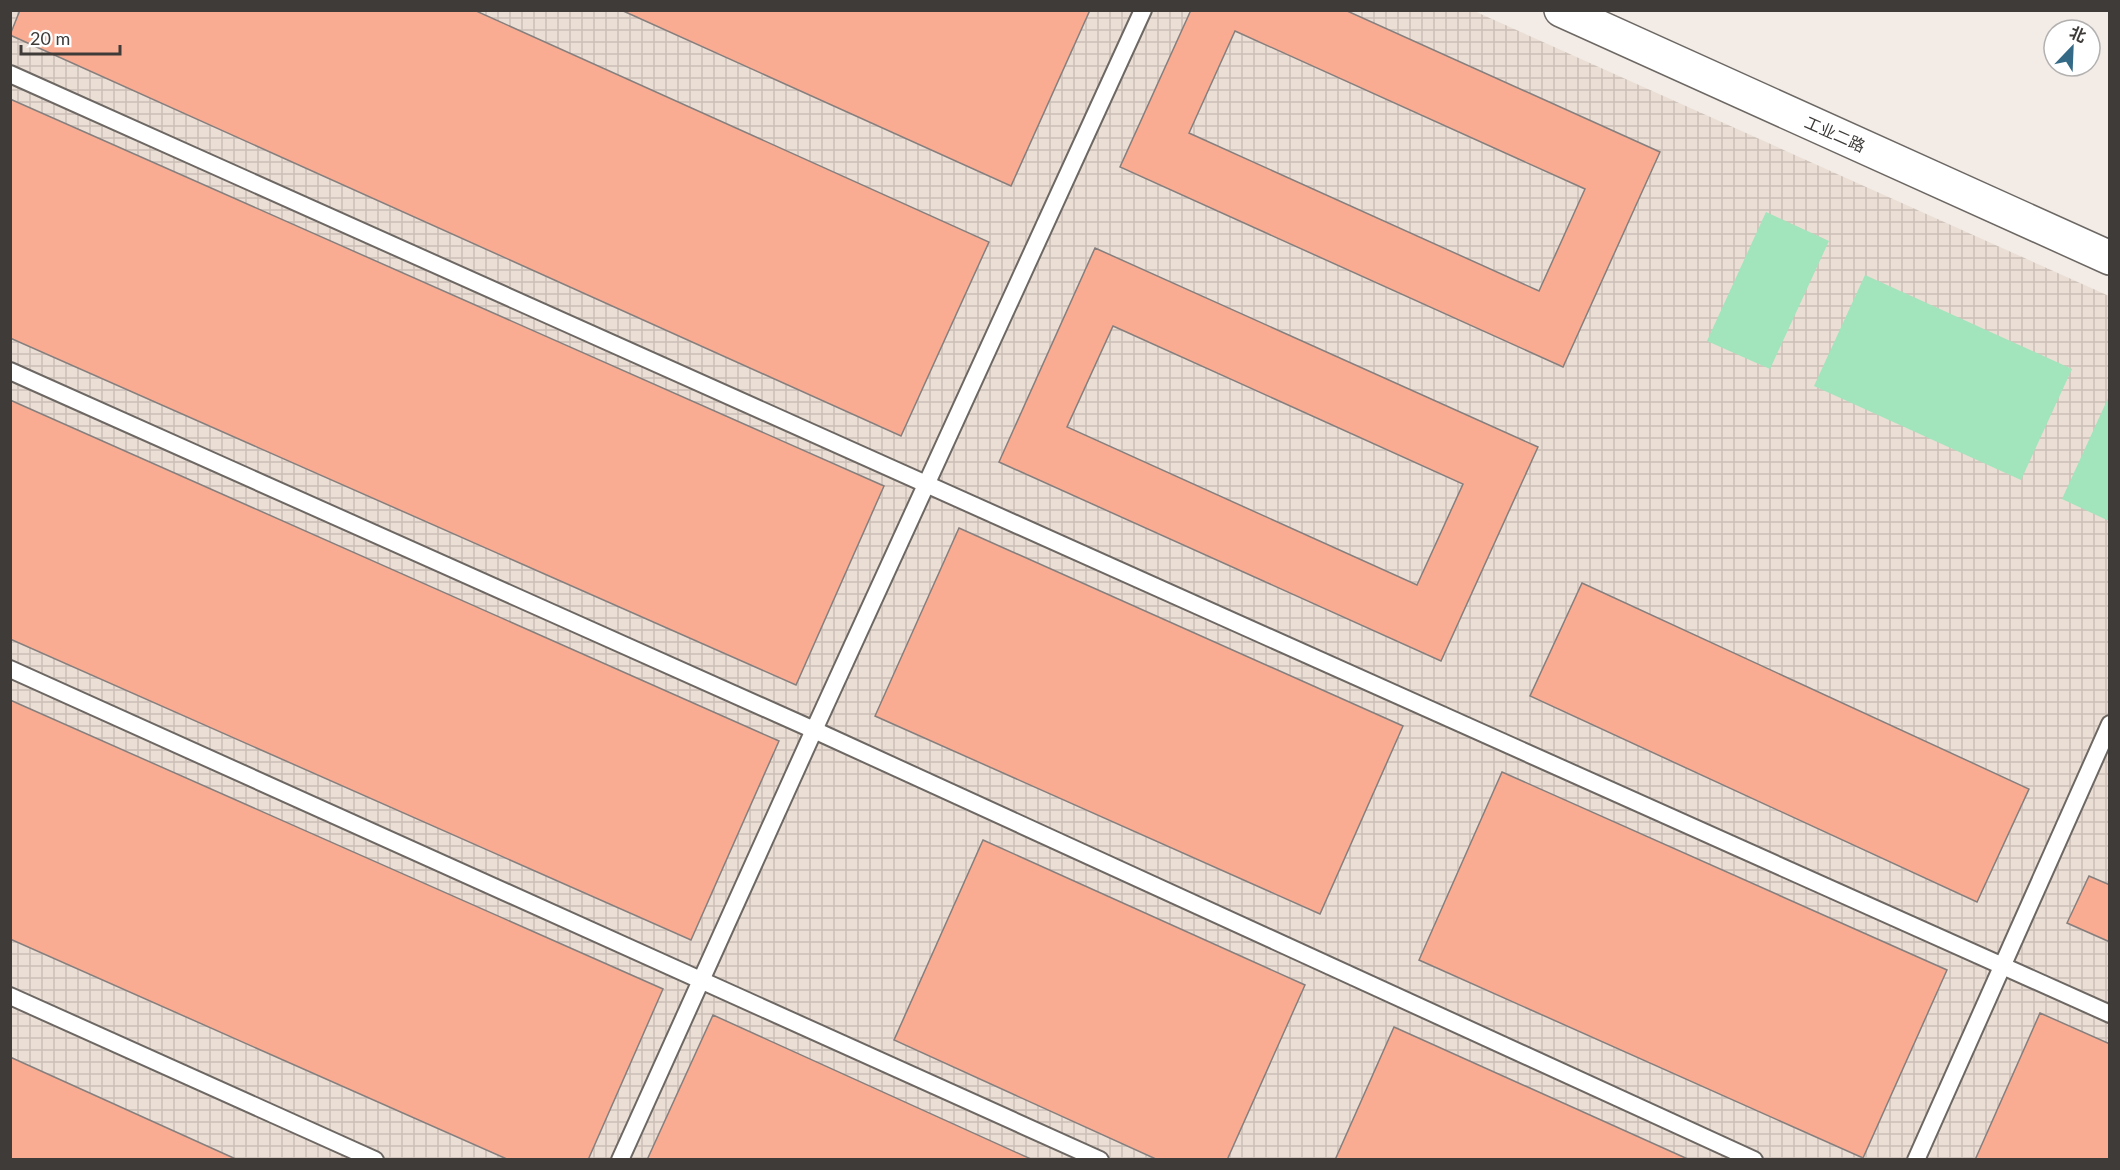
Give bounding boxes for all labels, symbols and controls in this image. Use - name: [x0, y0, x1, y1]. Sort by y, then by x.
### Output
- scale bar: [21, 18, 120, 56]
- north arrow: [2042, 18, 2102, 78]
- text: 北: [2067, 22, 2089, 46]
- text: 20 m: [30, 27, 70, 49]
- street label: 工业二路: [1802, 112, 1868, 155]

